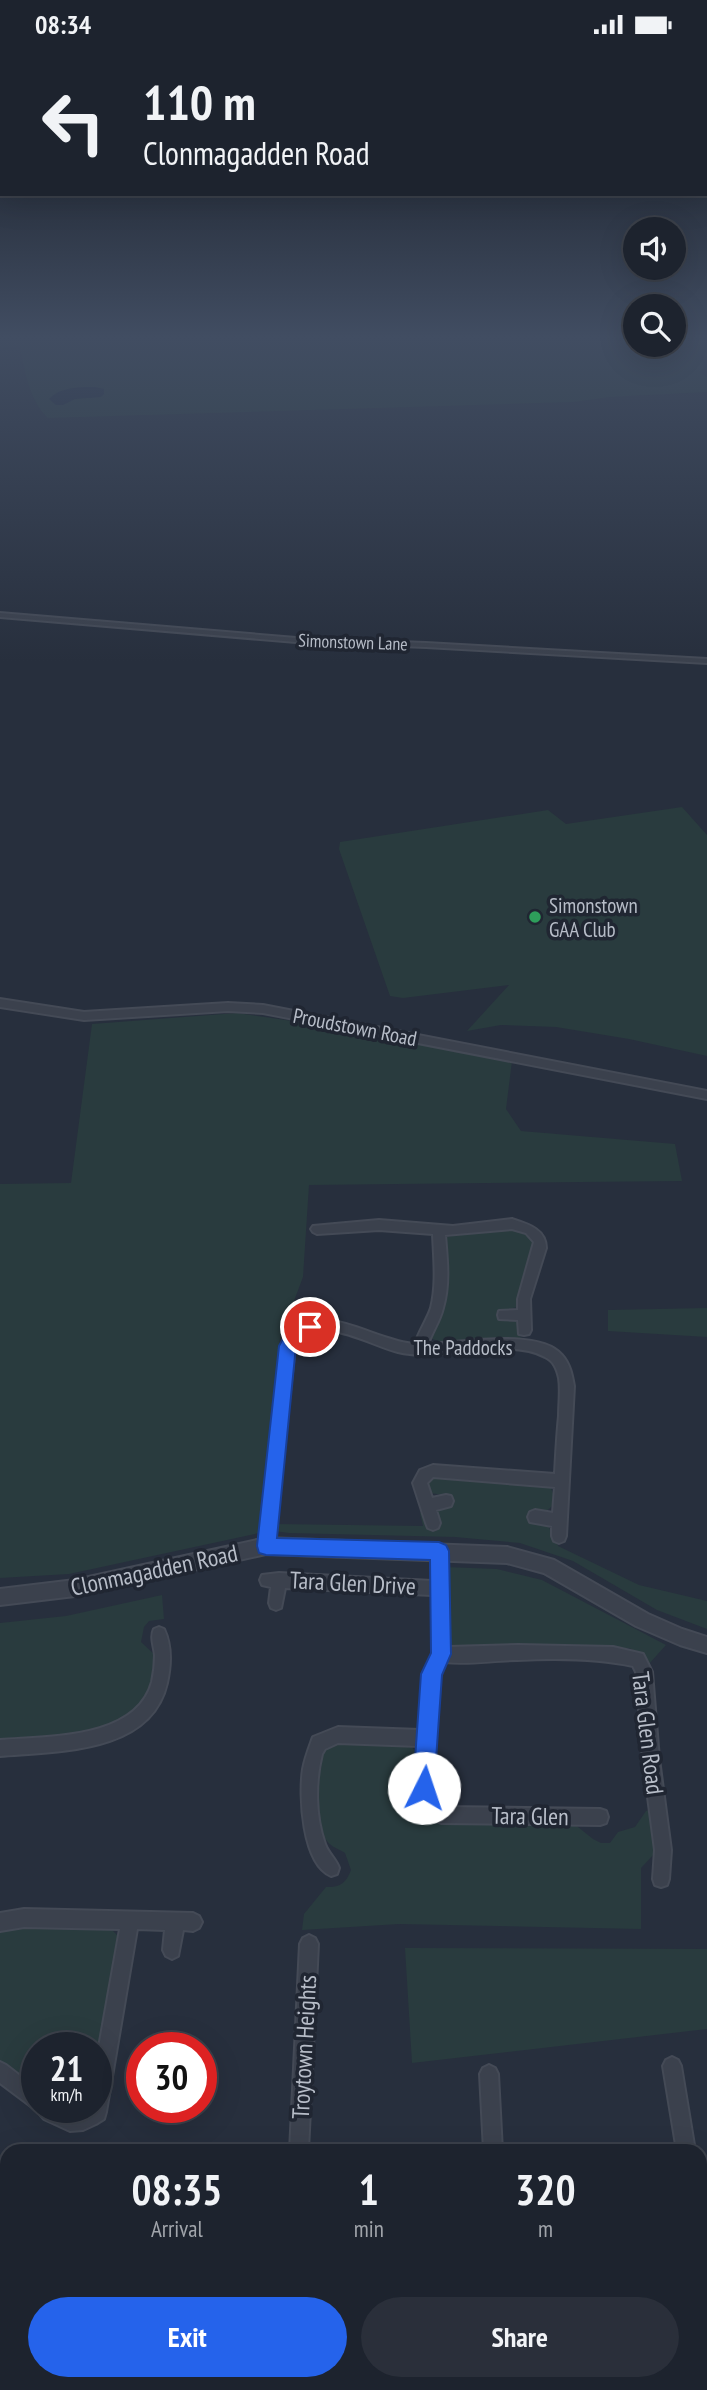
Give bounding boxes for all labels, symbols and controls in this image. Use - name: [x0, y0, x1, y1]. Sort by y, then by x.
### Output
- text: 08:34: [35, 8, 91, 41]
- text: 110 m: [143, 70, 256, 134]
- icon: left: [28, 77, 119, 168]
- text: Clonmagadden Road: [143, 132, 370, 174]
- map controls: [623, 217, 686, 357]
- button: sound: [623, 217, 686, 280]
- button: search: [623, 294, 686, 357]
- street label: Simonstown Lane: [298, 629, 408, 655]
- place label: Simonstown GAA Club: [549, 892, 638, 943]
- marker: Simonstown GAA Club: [527, 909, 543, 925]
- street label: Proudstown Road: [291, 1002, 419, 1052]
- pin: [280, 1297, 340, 1357]
- icon: arrive: [291, 1308, 329, 1346]
- street label: The Paddocks: [413, 1334, 513, 1361]
- street label: Clonmagadden Road: [68, 1537, 240, 1603]
- street label: Tara Glen Drive: [289, 1564, 417, 1602]
- street label: Tara Glen Road: [625, 1670, 671, 1796]
- position arrow: [387, 1751, 461, 1825]
- street label: Tara Glen: [491, 1800, 569, 1832]
- street label: Troytown Heights: [285, 1974, 323, 2120]
- speed limit sign: 30: [126, 2032, 217, 2123]
- text: 21: [50, 2045, 83, 2091]
- text: km/h: [51, 2083, 82, 2106]
- text: 08:35: [131, 2162, 222, 2217]
- text: 1: [359, 2162, 379, 2217]
- text: 320: [515, 2162, 576, 2217]
- text: Arrival: [151, 2214, 203, 2243]
- text: min: [354, 2214, 384, 2243]
- text: m: [538, 2214, 553, 2243]
- button: Exit: [28, 2297, 347, 2377]
- button: Share: [361, 2297, 679, 2377]

